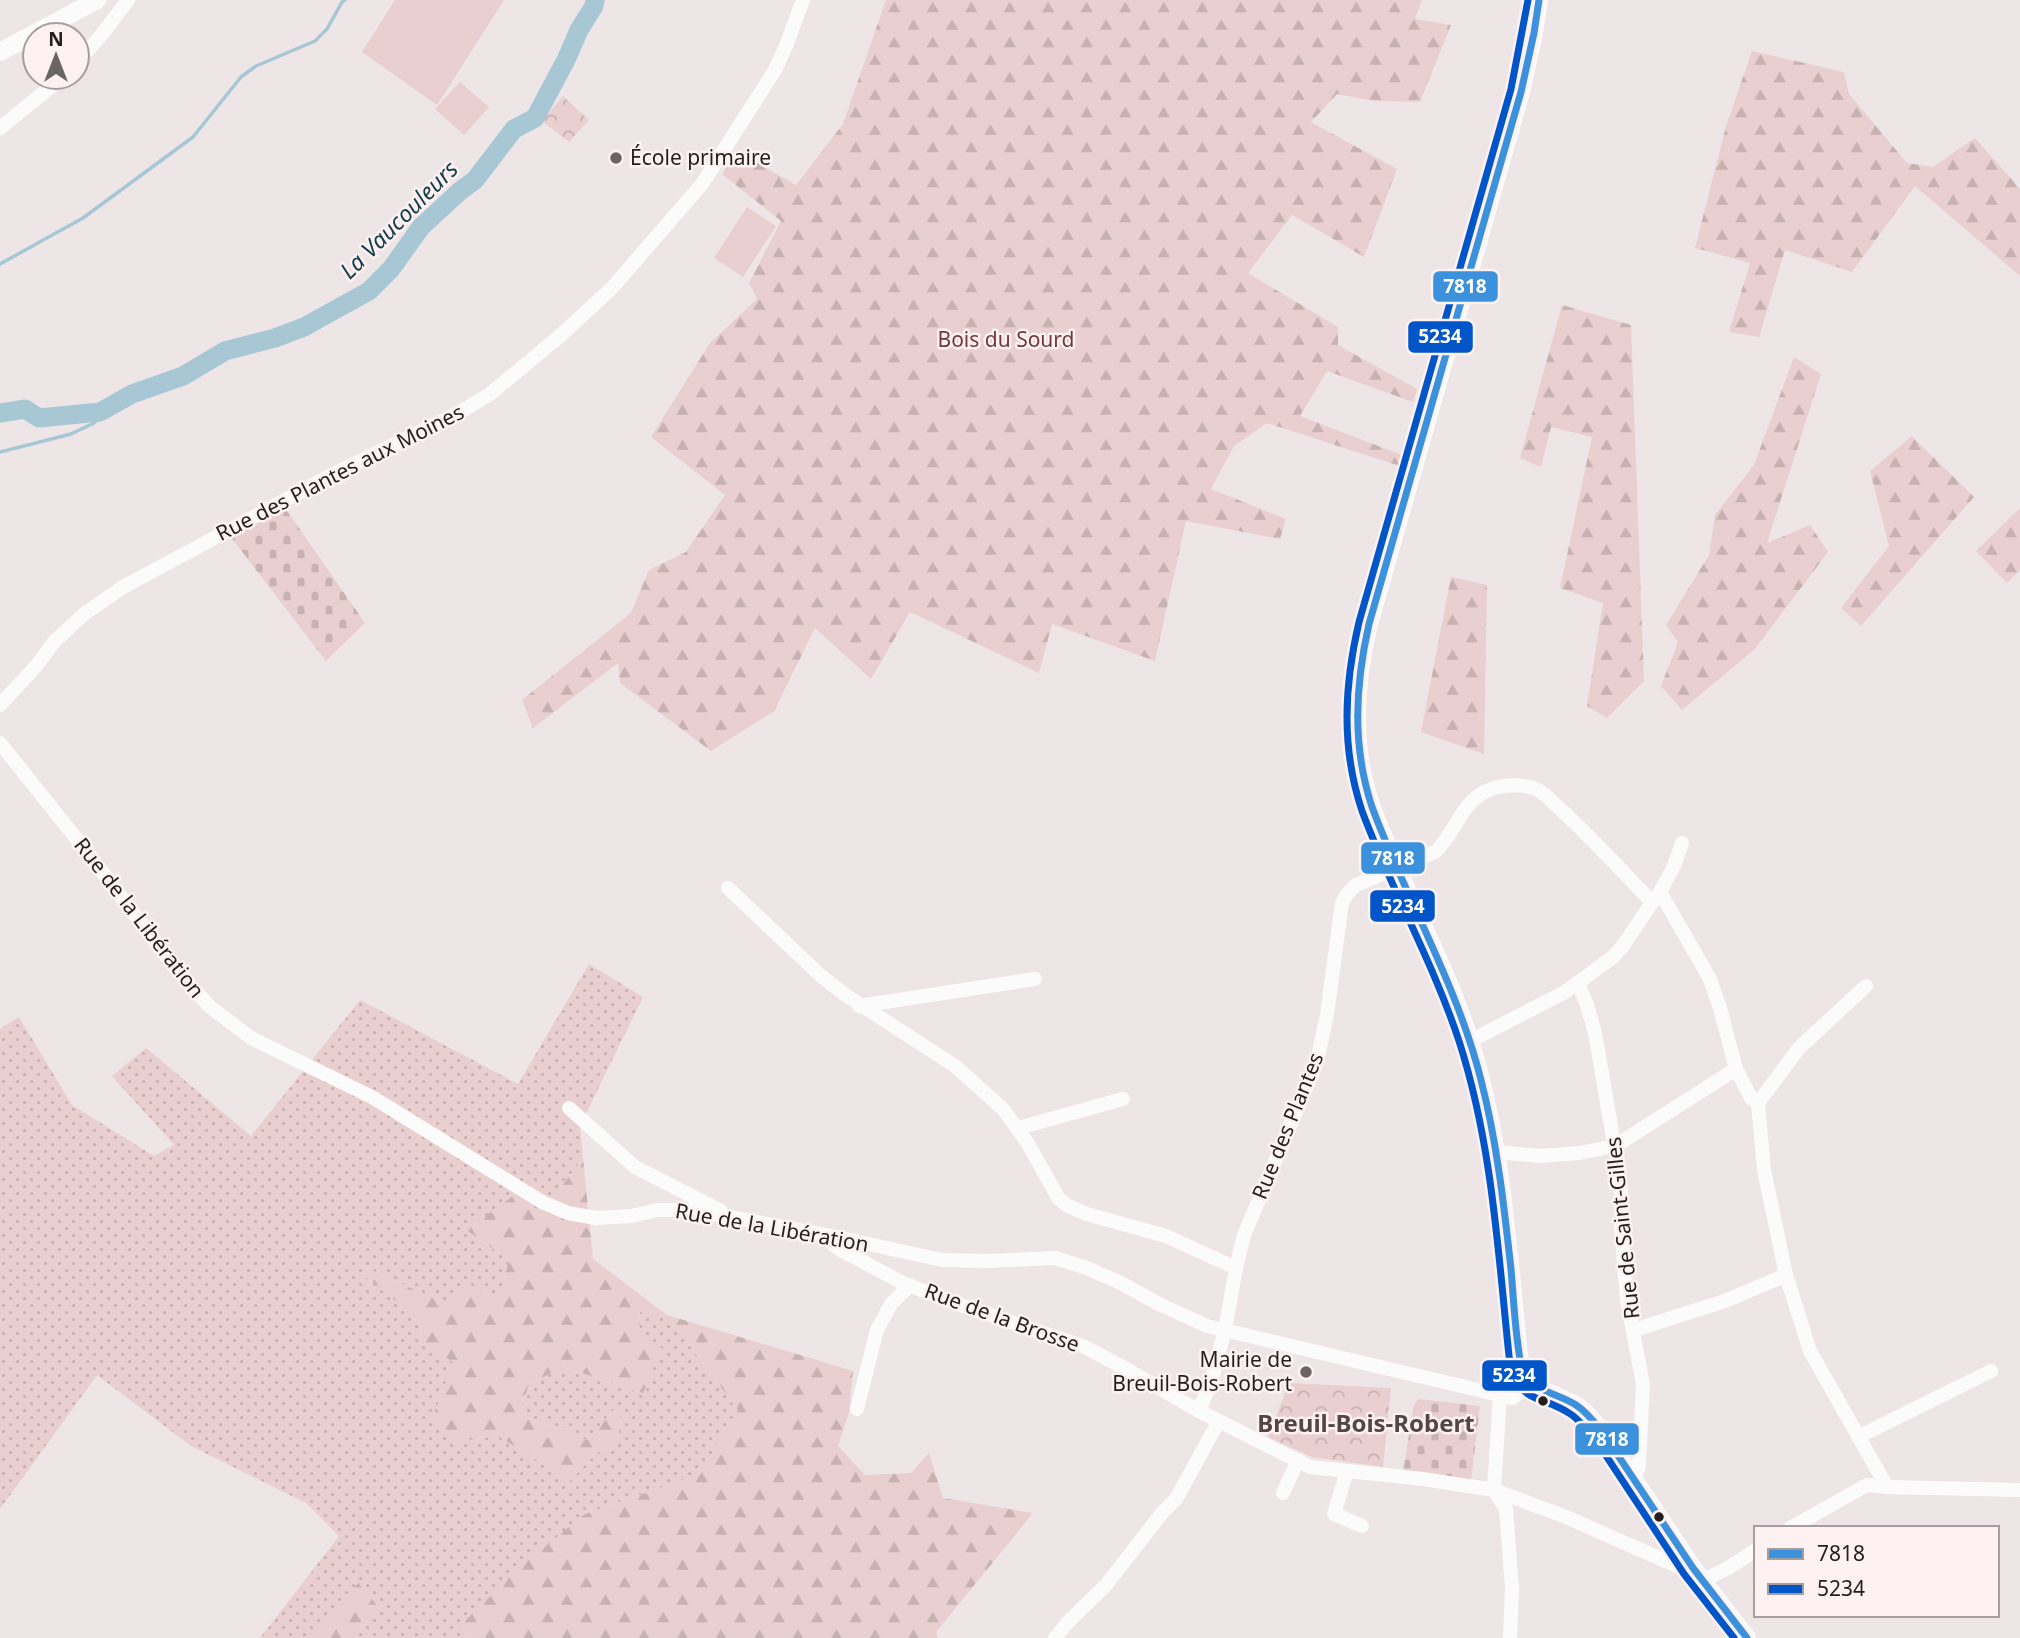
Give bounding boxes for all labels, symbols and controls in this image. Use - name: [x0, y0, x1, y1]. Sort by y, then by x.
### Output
- north arrow: [21, 21, 91, 91]
- text: N: [48, 26, 64, 52]
- place label: École primaire: [630, 143, 771, 171]
- marker: École primaire: [608, 150, 624, 166]
- water label: La Vaucouleurs: [332, 153, 465, 285]
- line badge: 7818: [1432, 270, 1499, 303]
- text: 7818: [1443, 273, 1487, 299]
- line badge: 5234: [1407, 320, 1474, 354]
- text: 5234: [1418, 323, 1462, 349]
- park label: Bois du Sourd: [937, 325, 1075, 353]
- street label: Rue des Plantes aux Moines: [211, 397, 468, 547]
- street label: Rue de la Libération: [68, 831, 211, 1003]
- line badge: 7818: [1360, 841, 1426, 875]
- text: 7818: [1371, 845, 1415, 871]
- line badge: 5234: [1369, 889, 1436, 923]
- text: 5234: [1381, 893, 1425, 919]
- street label: Rue des Plantes: [1245, 1048, 1329, 1203]
- street label: Rue de Saint-Gilles: [1599, 1136, 1645, 1321]
- street label: Rue de la Libération: [673, 1196, 871, 1258]
- street label: Rue de la Brosse: [921, 1276, 1084, 1358]
- place label: Mairie de Breuil-Bois-Robert: [1112, 1345, 1292, 1397]
- line badge: 5234: [1481, 1359, 1548, 1392]
- text: 5234: [1492, 1362, 1536, 1388]
- marker: Mairie de Breuil-Bois-Robert: [1298, 1364, 1314, 1380]
- unlabelled marker: [1536, 1394, 1550, 1408]
- district label: Breuil-Bois-Robert: [1257, 1406, 1475, 1439]
- line badge: 7818: [1574, 1422, 1640, 1456]
- text: 7818: [1585, 1426, 1629, 1452]
- unlabelled marker: [1652, 1510, 1666, 1524]
- legend: [1754, 1526, 1999, 1617]
- text: 7818: [1817, 1539, 1865, 1567]
- text: 5234: [1817, 1574, 1865, 1602]

